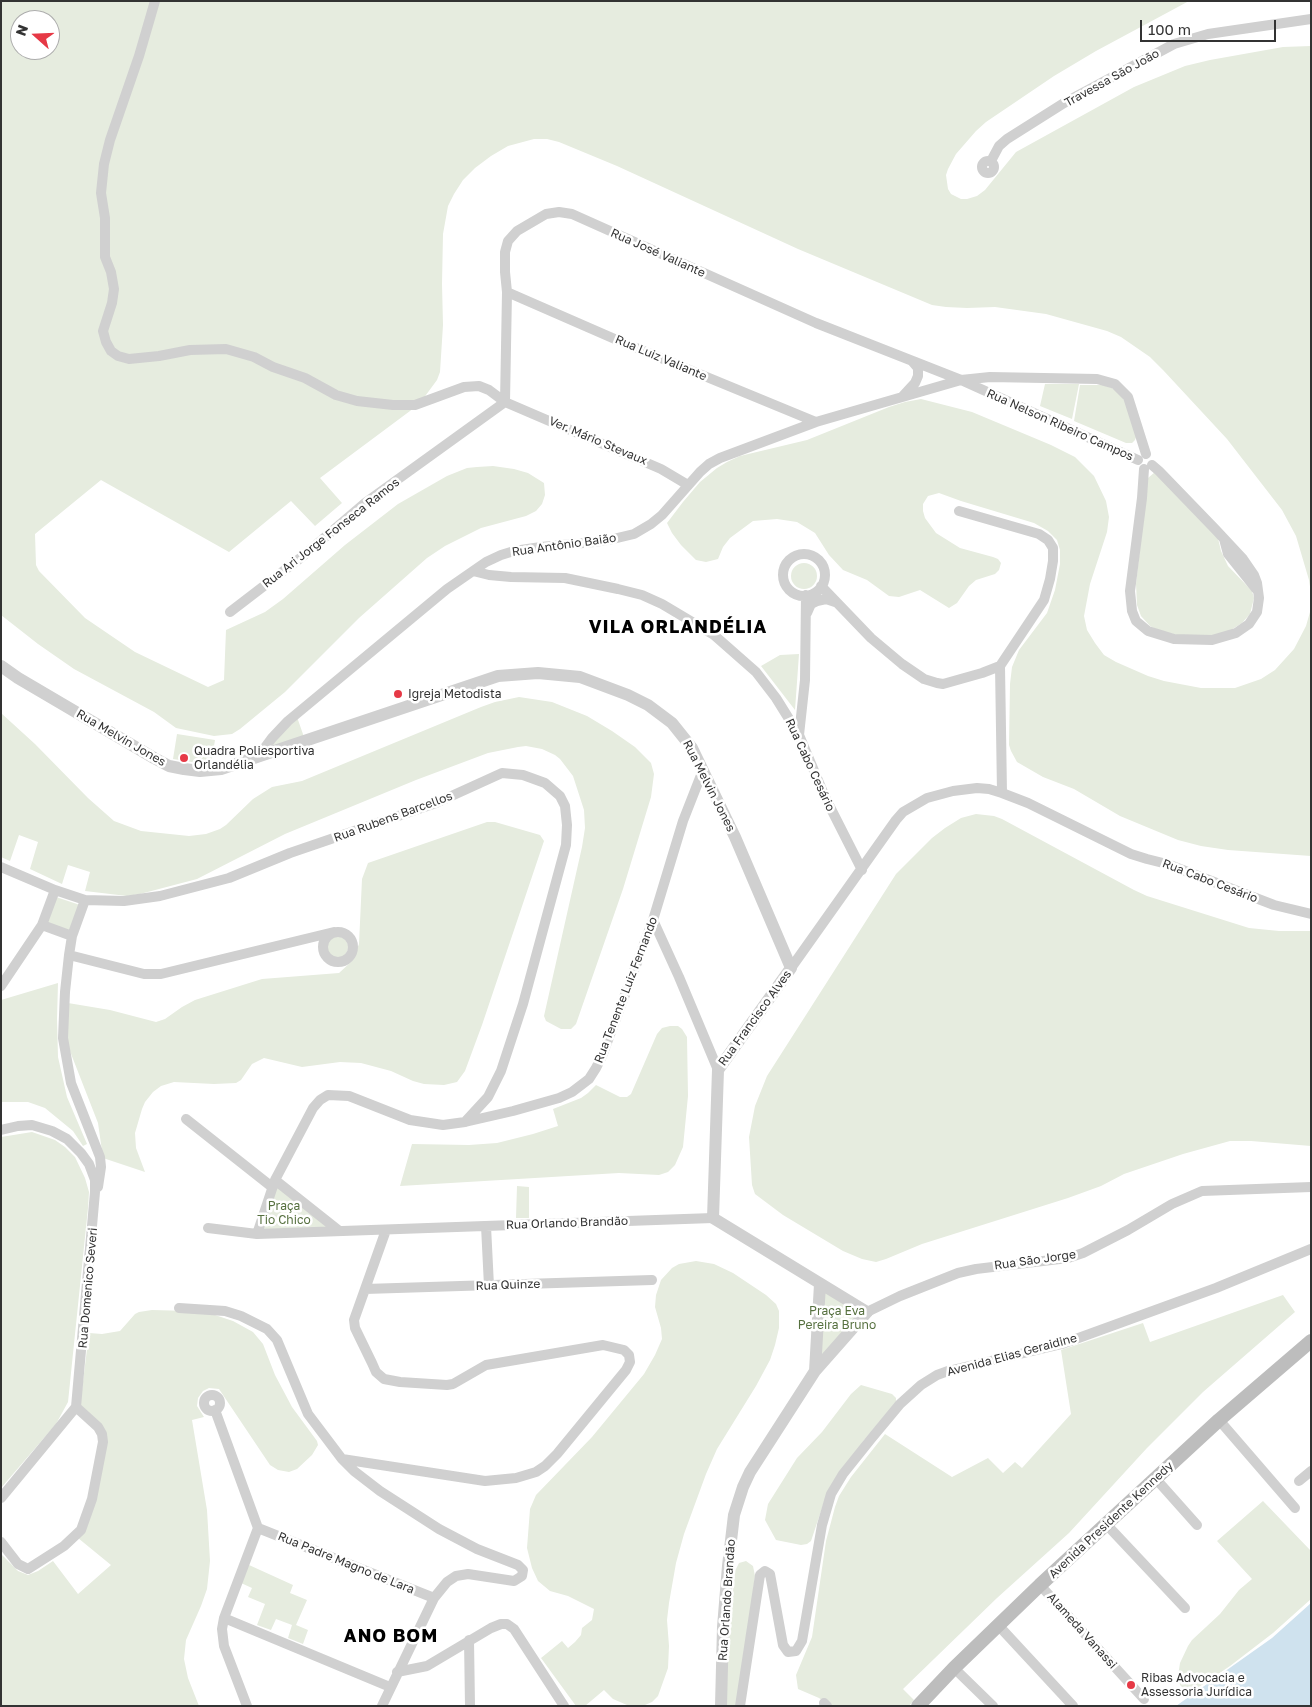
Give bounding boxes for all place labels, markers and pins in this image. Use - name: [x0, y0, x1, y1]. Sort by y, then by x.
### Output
- place label: Igreja Metodista: [408, 687, 501, 701]
- marker: Igreja Metodista: [392, 688, 404, 700]
- place label: Quadra Poliesportiva Orlandélia: [194, 744, 315, 772]
- marker: Quadra Poliesportiva Orlandélia: [178, 752, 190, 764]
- place label: Ribas Advocacia e Assessoria Jurídica: [1141, 1671, 1252, 1699]
- marker: Ribas Advocacia e Assessoria Jurídica: [1125, 1679, 1137, 1691]

